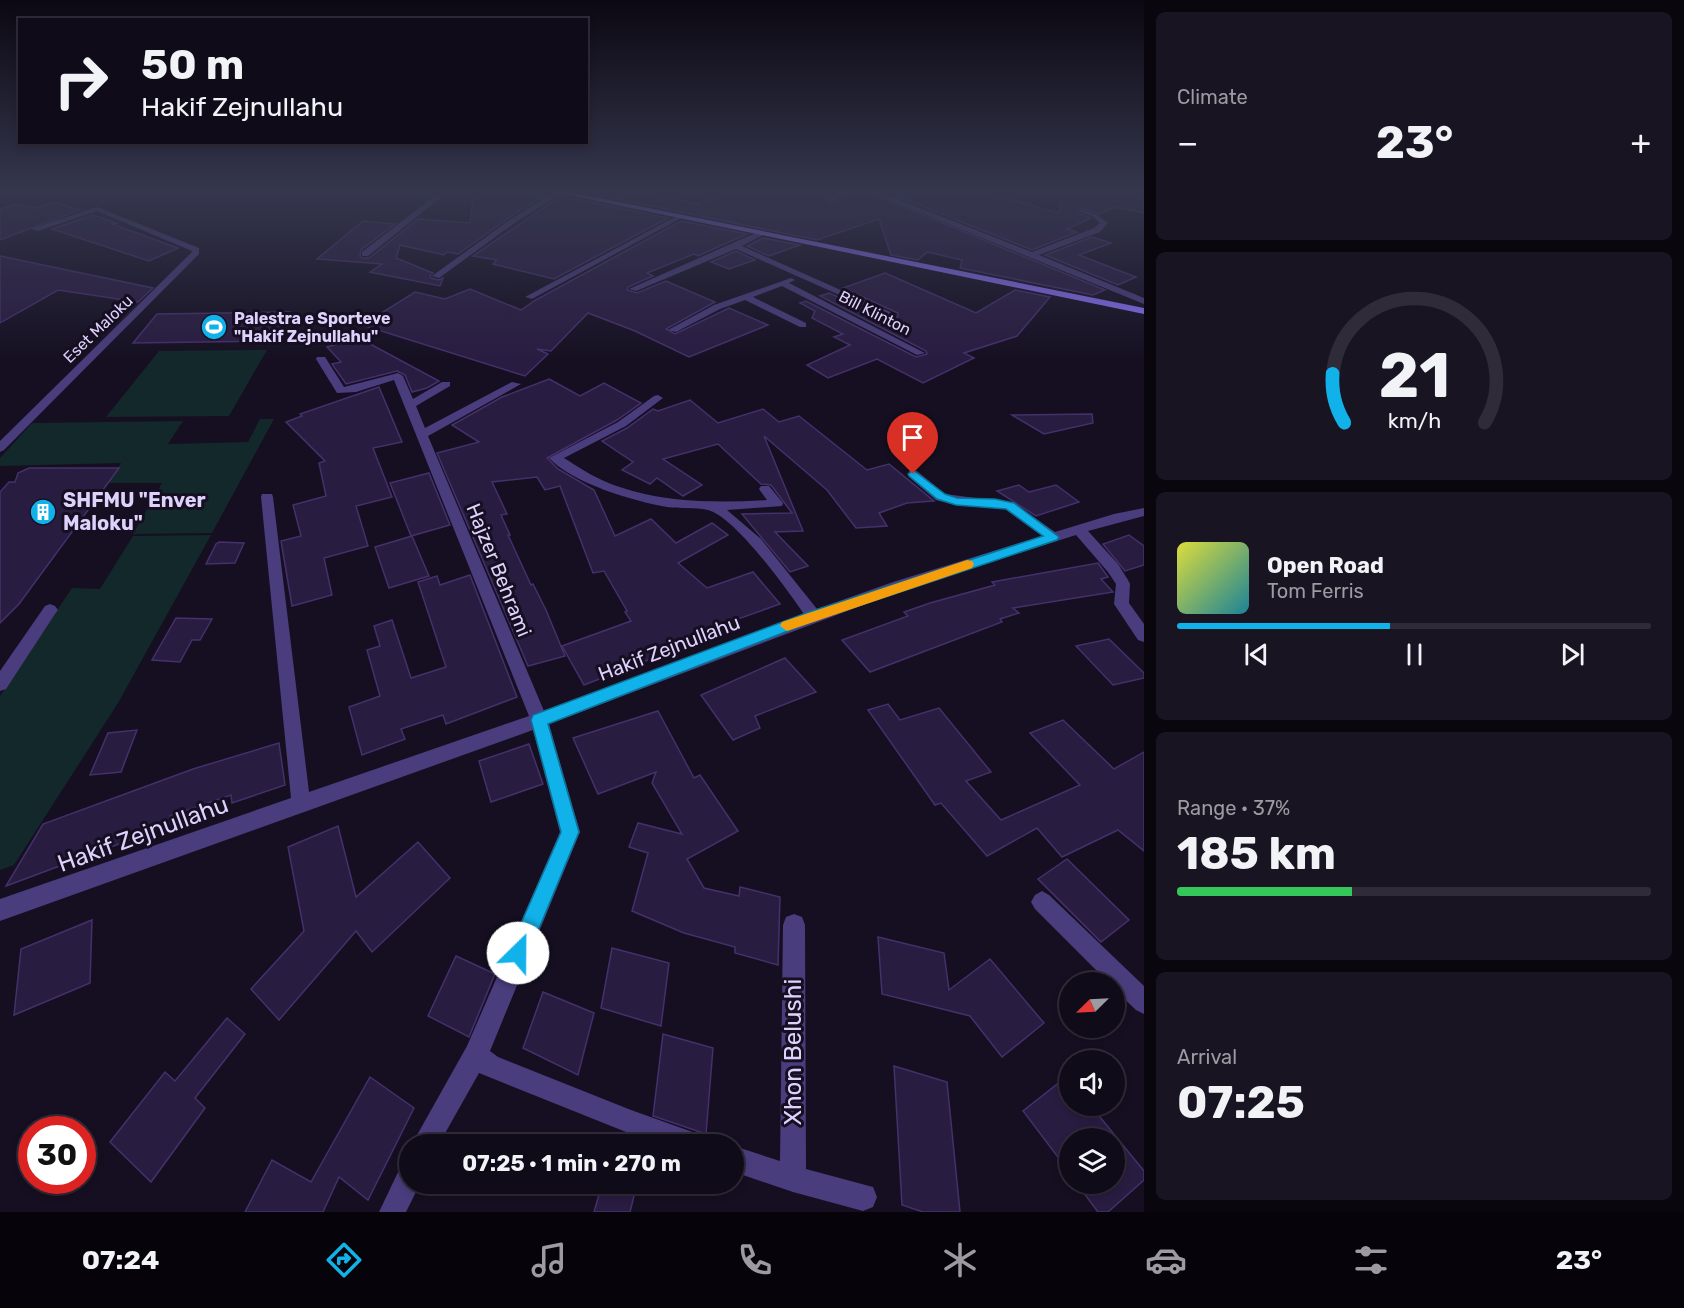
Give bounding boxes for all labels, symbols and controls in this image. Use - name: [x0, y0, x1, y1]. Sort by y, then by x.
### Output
- text: 50 m: [141, 40, 244, 90]
- icon: right: [42, 42, 120, 120]
- text: Climate: [1177, 85, 1248, 109]
- text: Hakif Zejnullahu: [141, 91, 343, 123]
- text: 23°: [1376, 116, 1453, 169]
- text: −: [1177, 123, 1198, 162]
- text: +: [1630, 123, 1651, 162]
- street label: Bill Klinton: [836, 287, 914, 339]
- street label: Eset Maloku: [59, 291, 137, 367]
- place label: Palestra e Sporteve "Hakif Zejnullahu": [234, 309, 390, 346]
- sports icon: Palestra e Sporteve "Hakif Zejnullahu": [199, 312, 229, 342]
- text: 21: [1378, 339, 1450, 413]
- text: km/h: [1387, 408, 1441, 433]
- pin: [887, 412, 938, 474]
- icon: arrive: [896, 421, 929, 454]
- place label: SHFMU "Enver Maloku": [63, 488, 206, 535]
- building icon: SHFMU "Enver Maloku": [28, 497, 58, 527]
- street label: Hajzer Behrami: [461, 500, 537, 640]
- text: Open Road: [1267, 552, 1384, 579]
- text: Tom Ferris: [1267, 579, 1364, 603]
- street label: Hakif Zejnullahu: [595, 610, 743, 686]
- icon: previous: [1240, 638, 1273, 671]
- icon: pause: [1398, 638, 1431, 671]
- icon: next: [1556, 638, 1589, 671]
- street label: Hakif Zejnullahu: [54, 790, 232, 878]
- text: Range · 37%: [1177, 796, 1290, 820]
- text: 185 km: [1177, 827, 1336, 880]
- position arrow: [486, 921, 550, 985]
- north arrow: [1059, 972, 1125, 1038]
- map controls: [1059, 972, 1125, 1194]
- street label: Xhon Belushi: [779, 979, 807, 1125]
- text: Arrival: [1177, 1045, 1237, 1069]
- button: sound: [1059, 1050, 1125, 1116]
- text: 07:25: [1177, 1076, 1305, 1129]
- speed limit sign: 30: [18, 1116, 96, 1194]
- button: layers: [1059, 1128, 1125, 1194]
- text: 07:25 · 1 min · 270 m: [462, 1150, 681, 1177]
- icon: directions: [323, 1239, 365, 1281]
- icon: music: [528, 1239, 570, 1281]
- icon: phone: [734, 1239, 776, 1281]
- icon: climate: [939, 1239, 981, 1281]
- icon: car: [1145, 1239, 1187, 1281]
- icon: filters: [1350, 1239, 1392, 1281]
- text: 07:24: [82, 1244, 159, 1276]
- text: 23°: [1556, 1244, 1602, 1276]

